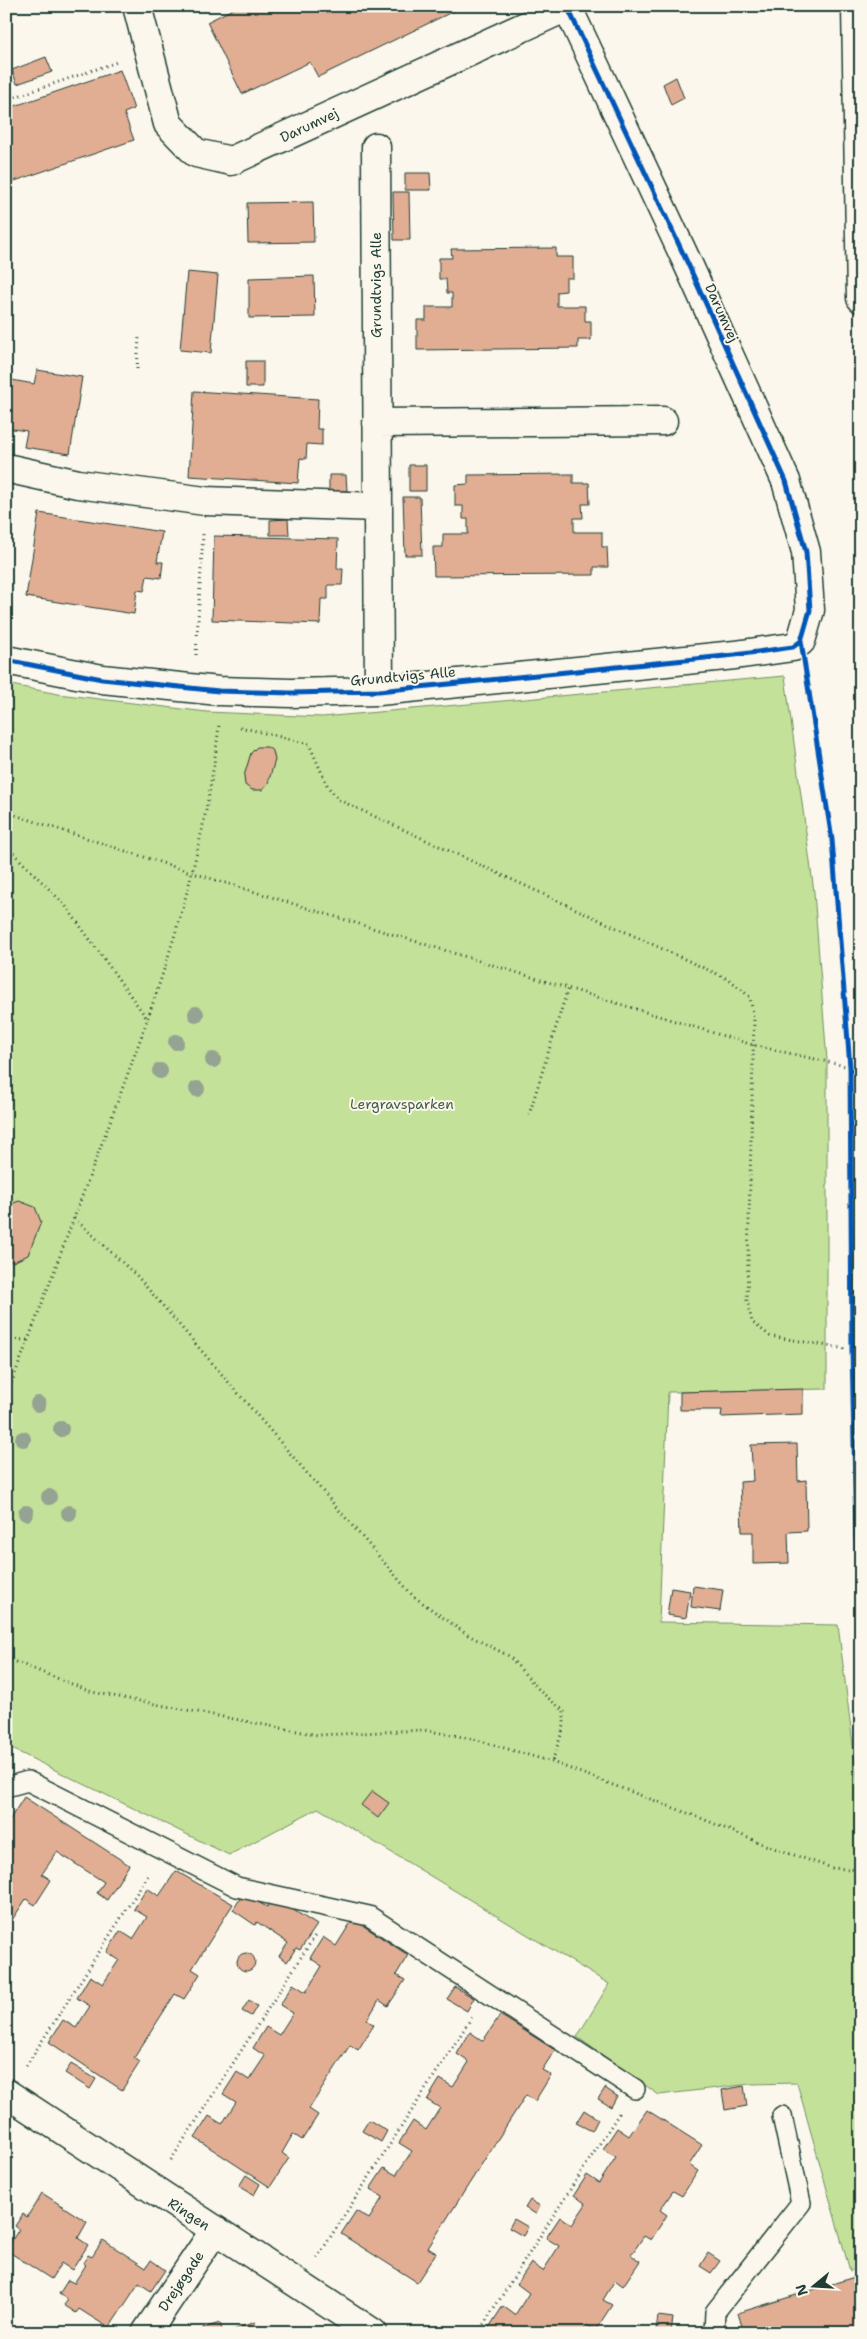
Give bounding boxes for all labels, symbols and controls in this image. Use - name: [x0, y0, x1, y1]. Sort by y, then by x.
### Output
- street label: Darumvej: [277, 104, 341, 146]
- street label: Grundtvigs Alle: [367, 232, 385, 338]
- street label: Darumvej: [701, 281, 743, 345]
- street label: Grundtvigs Alle: [349, 662, 457, 690]
- park label: Lergravsparken: [350, 1095, 454, 1113]
- street label: Ringen: [165, 2194, 214, 2234]
- street label: Drejøgade: [154, 2247, 208, 2315]
- north arrow: [790, 2262, 840, 2312]
- text: N: [791, 2282, 812, 2298]

